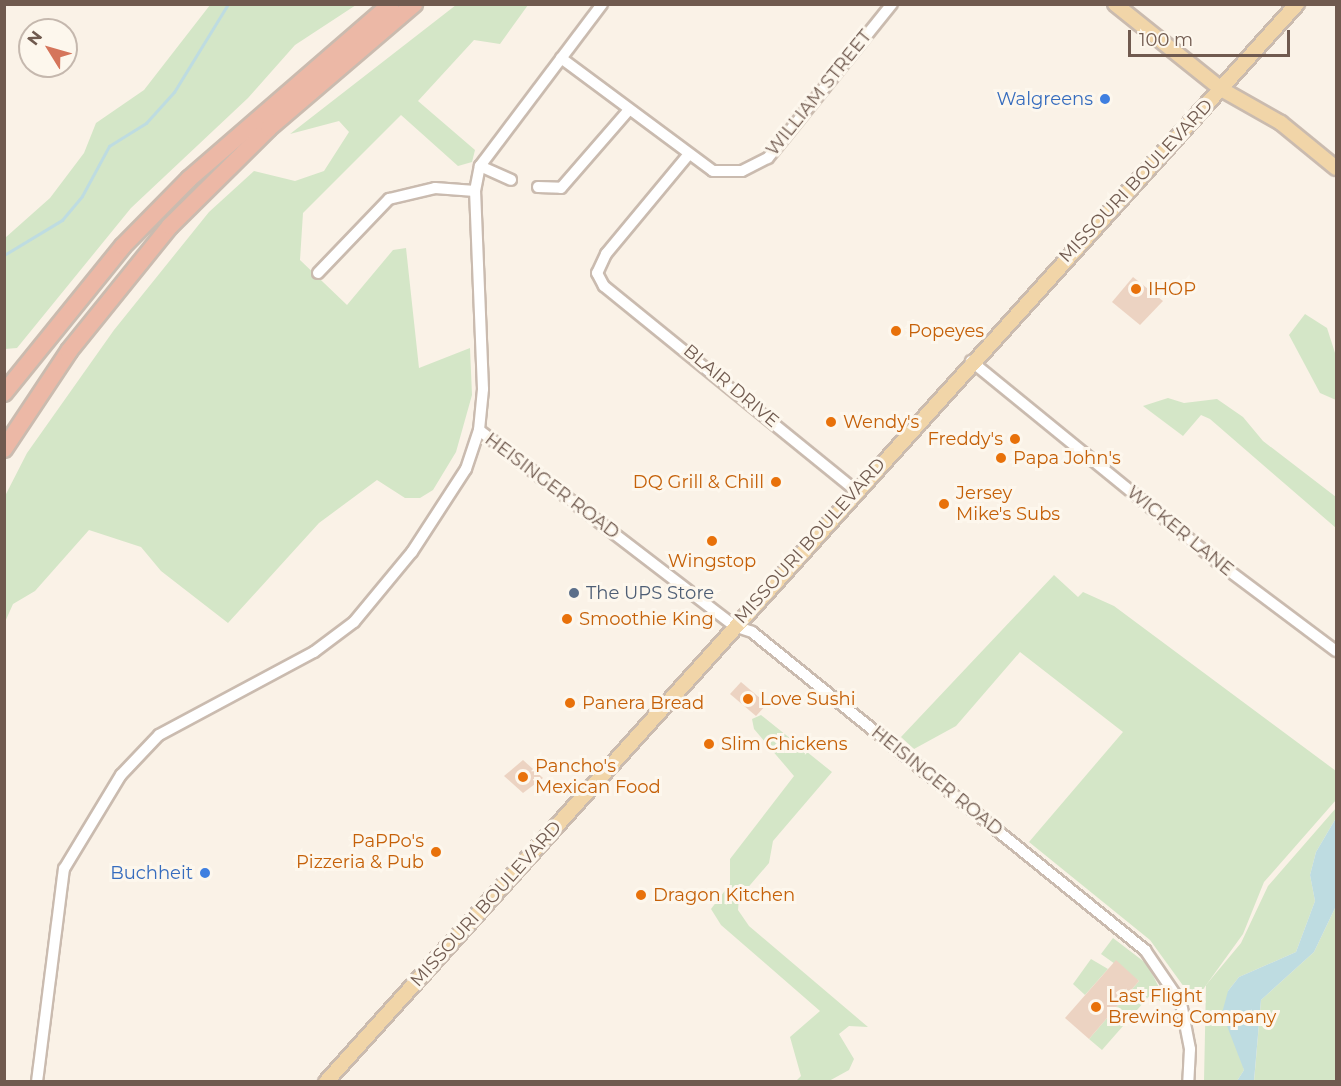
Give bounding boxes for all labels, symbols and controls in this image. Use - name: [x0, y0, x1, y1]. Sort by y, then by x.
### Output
- north arrow: [18, 18, 78, 78]
- scale bar: [1131, 18, 1293, 56]
- street label: WILLIAM STREET: [762, 26, 876, 160]
- text: N: [23, 27, 46, 49]
- text: 100 m: [1139, 29, 1193, 51]
- place label: Walgreens: [997, 88, 1093, 110]
- marker: Walgreens: [1098, 92, 1112, 106]
- street label: MISSOURI BOULEVARD: [1055, 95, 1217, 267]
- place label: IHOP: [1148, 278, 1196, 300]
- marker: IHOP: [1129, 282, 1143, 296]
- place label: Popeyes: [908, 320, 984, 342]
- marker: Popeyes: [889, 324, 903, 338]
- street label: BLAIR DRIVE: [679, 340, 783, 432]
- place label: Wendy's: [843, 411, 919, 433]
- marker: Wendy's: [824, 415, 838, 429]
- street label: HEISINGER ROAD: [481, 428, 623, 544]
- place label: Freddy's: [927, 428, 1003, 450]
- marker: Freddy's: [1008, 432, 1022, 446]
- place label: Papa John's: [1013, 447, 1121, 469]
- marker: Papa John's: [994, 451, 1008, 465]
- street label: MISSOURI BOULEVARD: [730, 454, 890, 628]
- place label: DQ Grill & Chill: [633, 471, 764, 493]
- marker: DQ Grill & Chill: [769, 475, 783, 489]
- street label: WICKER LANE: [1122, 481, 1238, 581]
- place label: Jersey Mike's Subs: [956, 483, 1060, 526]
- marker: Jersey Mike's Subs: [937, 497, 951, 511]
- marker: Wingstop: [705, 534, 719, 548]
- place label: Wingstop: [668, 550, 756, 572]
- place label: The UPS Store: [586, 582, 714, 604]
- marker: The UPS Store: [567, 586, 581, 600]
- place label: Smoothie King: [579, 608, 714, 630]
- marker: Smoothie King: [560, 612, 574, 626]
- place label: Love Sushi: [760, 688, 856, 710]
- place label: Panera Bread: [582, 692, 704, 714]
- marker: Love Sushi: [741, 692, 755, 706]
- marker: Panera Bread: [563, 696, 577, 710]
- street label: HEISINGER ROAD: [867, 721, 1007, 841]
- place label: Slim Chickens: [721, 733, 848, 755]
- marker: Slim Chickens: [702, 737, 716, 751]
- place label: Pancho's Mexican Food: [535, 756, 661, 798]
- marker: Pancho's Mexican Food: [516, 770, 530, 784]
- street label: MISSOURI BOULEVARD: [406, 817, 566, 991]
- place label: PaPPo's Pizzeria & Pub: [296, 831, 424, 874]
- marker: PaPPo's Pizzeria & Pub: [429, 845, 443, 859]
- place label: Buchheit: [110, 862, 193, 884]
- marker: Buchheit: [198, 866, 212, 880]
- place label: Dragon Kitchen: [653, 884, 795, 906]
- marker: Dragon Kitchen: [634, 888, 648, 902]
- place label: Last Flight Brewing Company: [1108, 986, 1276, 1028]
- marker: Last Flight Brewing Company: [1089, 1000, 1103, 1014]

